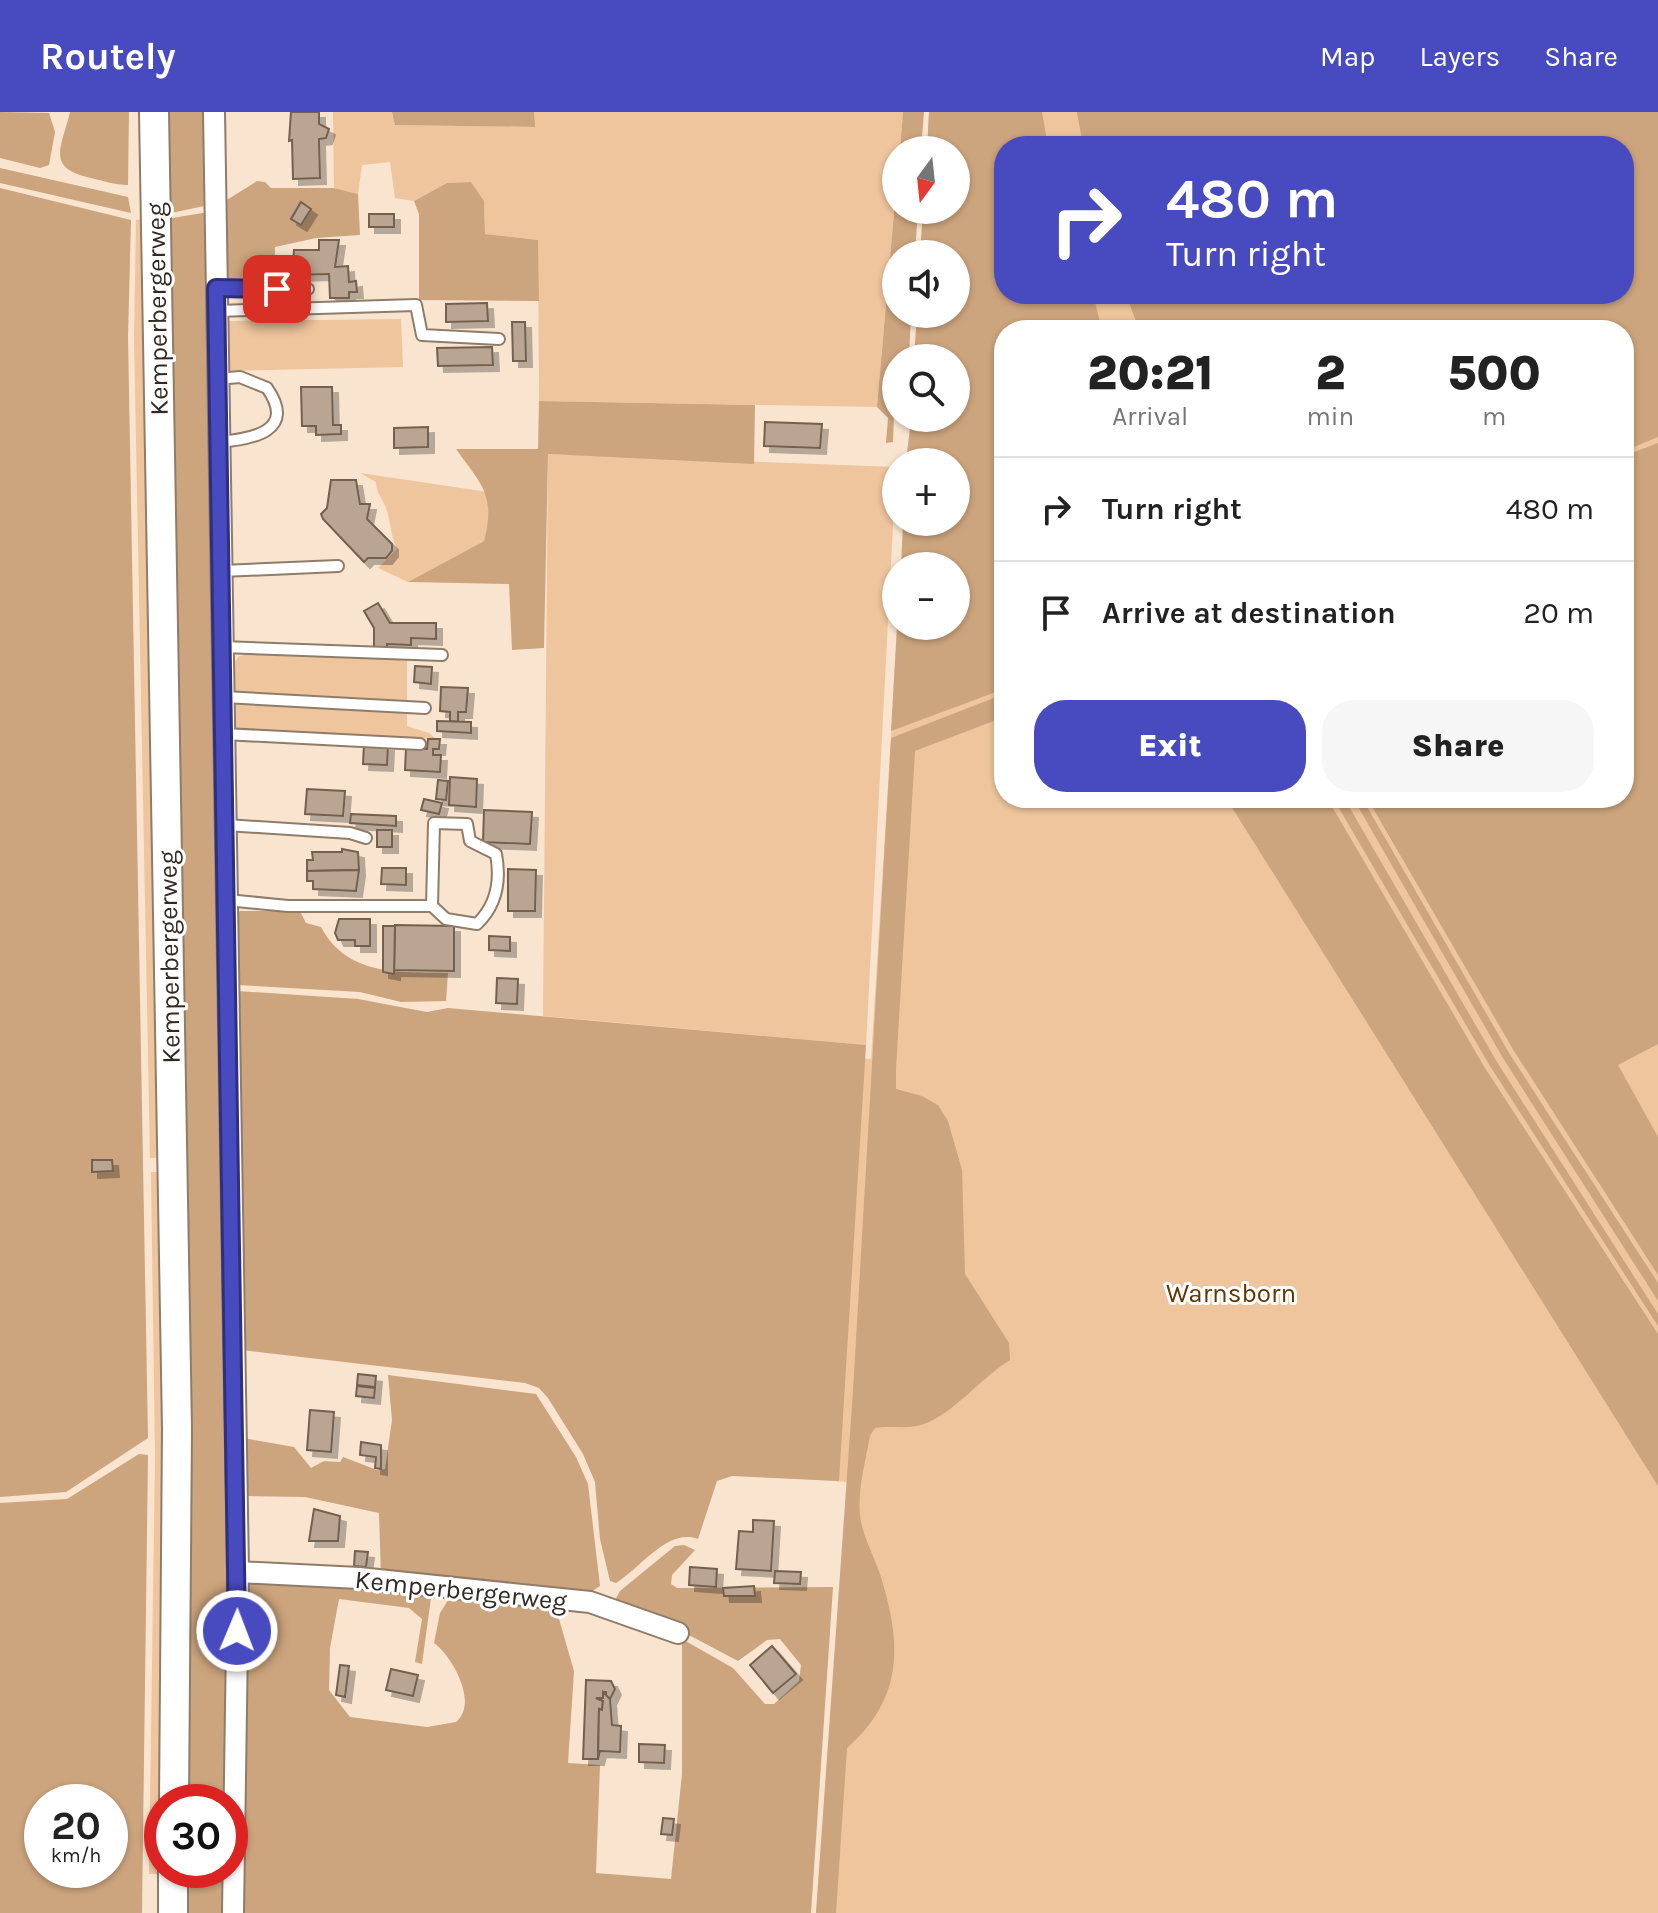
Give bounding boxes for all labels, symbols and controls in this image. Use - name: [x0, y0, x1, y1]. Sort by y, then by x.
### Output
- text: Routely: [40, 34, 176, 79]
- text: Map: [1320, 40, 1375, 73]
- text: Layers: [1419, 40, 1500, 73]
- text: Share: [1544, 40, 1618, 73]
- north arrow: [882, 136, 970, 224]
- map controls: [882, 136, 970, 640]
- text: 480 m: [1166, 166, 1338, 231]
- icon: right: [1034, 168, 1138, 272]
- street label: Kemperbergerweg: [140, 202, 175, 416]
- text: Turn right: [1166, 233, 1326, 275]
- button: sound: [882, 240, 970, 328]
- pin: [243, 255, 311, 323]
- icon: arrive: [255, 267, 299, 311]
- button: search: [882, 344, 970, 432]
- text: 20:21: [1087, 345, 1213, 401]
- text: 2: [1315, 345, 1346, 401]
- text: 500: [1447, 345, 1541, 401]
- text: Arrival: [1112, 401, 1188, 432]
- text: min: [1307, 401, 1354, 432]
- text: m: [1482, 401, 1506, 432]
- button: +: [882, 448, 970, 536]
- icon: right: [1034, 487, 1078, 531]
- text: Turn right: [1102, 491, 1242, 527]
- text: 480 m: [1506, 491, 1594, 527]
- button: −: [882, 552, 970, 640]
- icon: arrive: [1034, 591, 1078, 635]
- text: Arrive at destination: [1102, 595, 1396, 631]
- text: 20 m: [1524, 595, 1594, 631]
- button: Exit: [1034, 700, 1306, 792]
- button: Share: [1322, 700, 1594, 792]
- street label: Kemperbergerweg: [152, 850, 187, 1064]
- park label: Warnsborn: [1166, 1278, 1296, 1309]
- street label: Kemperbergerweg: [353, 1564, 569, 1617]
- position arrow: [195, 1589, 279, 1673]
- speed limit sign: 30: [144, 1784, 248, 1888]
- text: 20: [51, 1802, 101, 1849]
- text: km/h: [51, 1844, 101, 1867]

